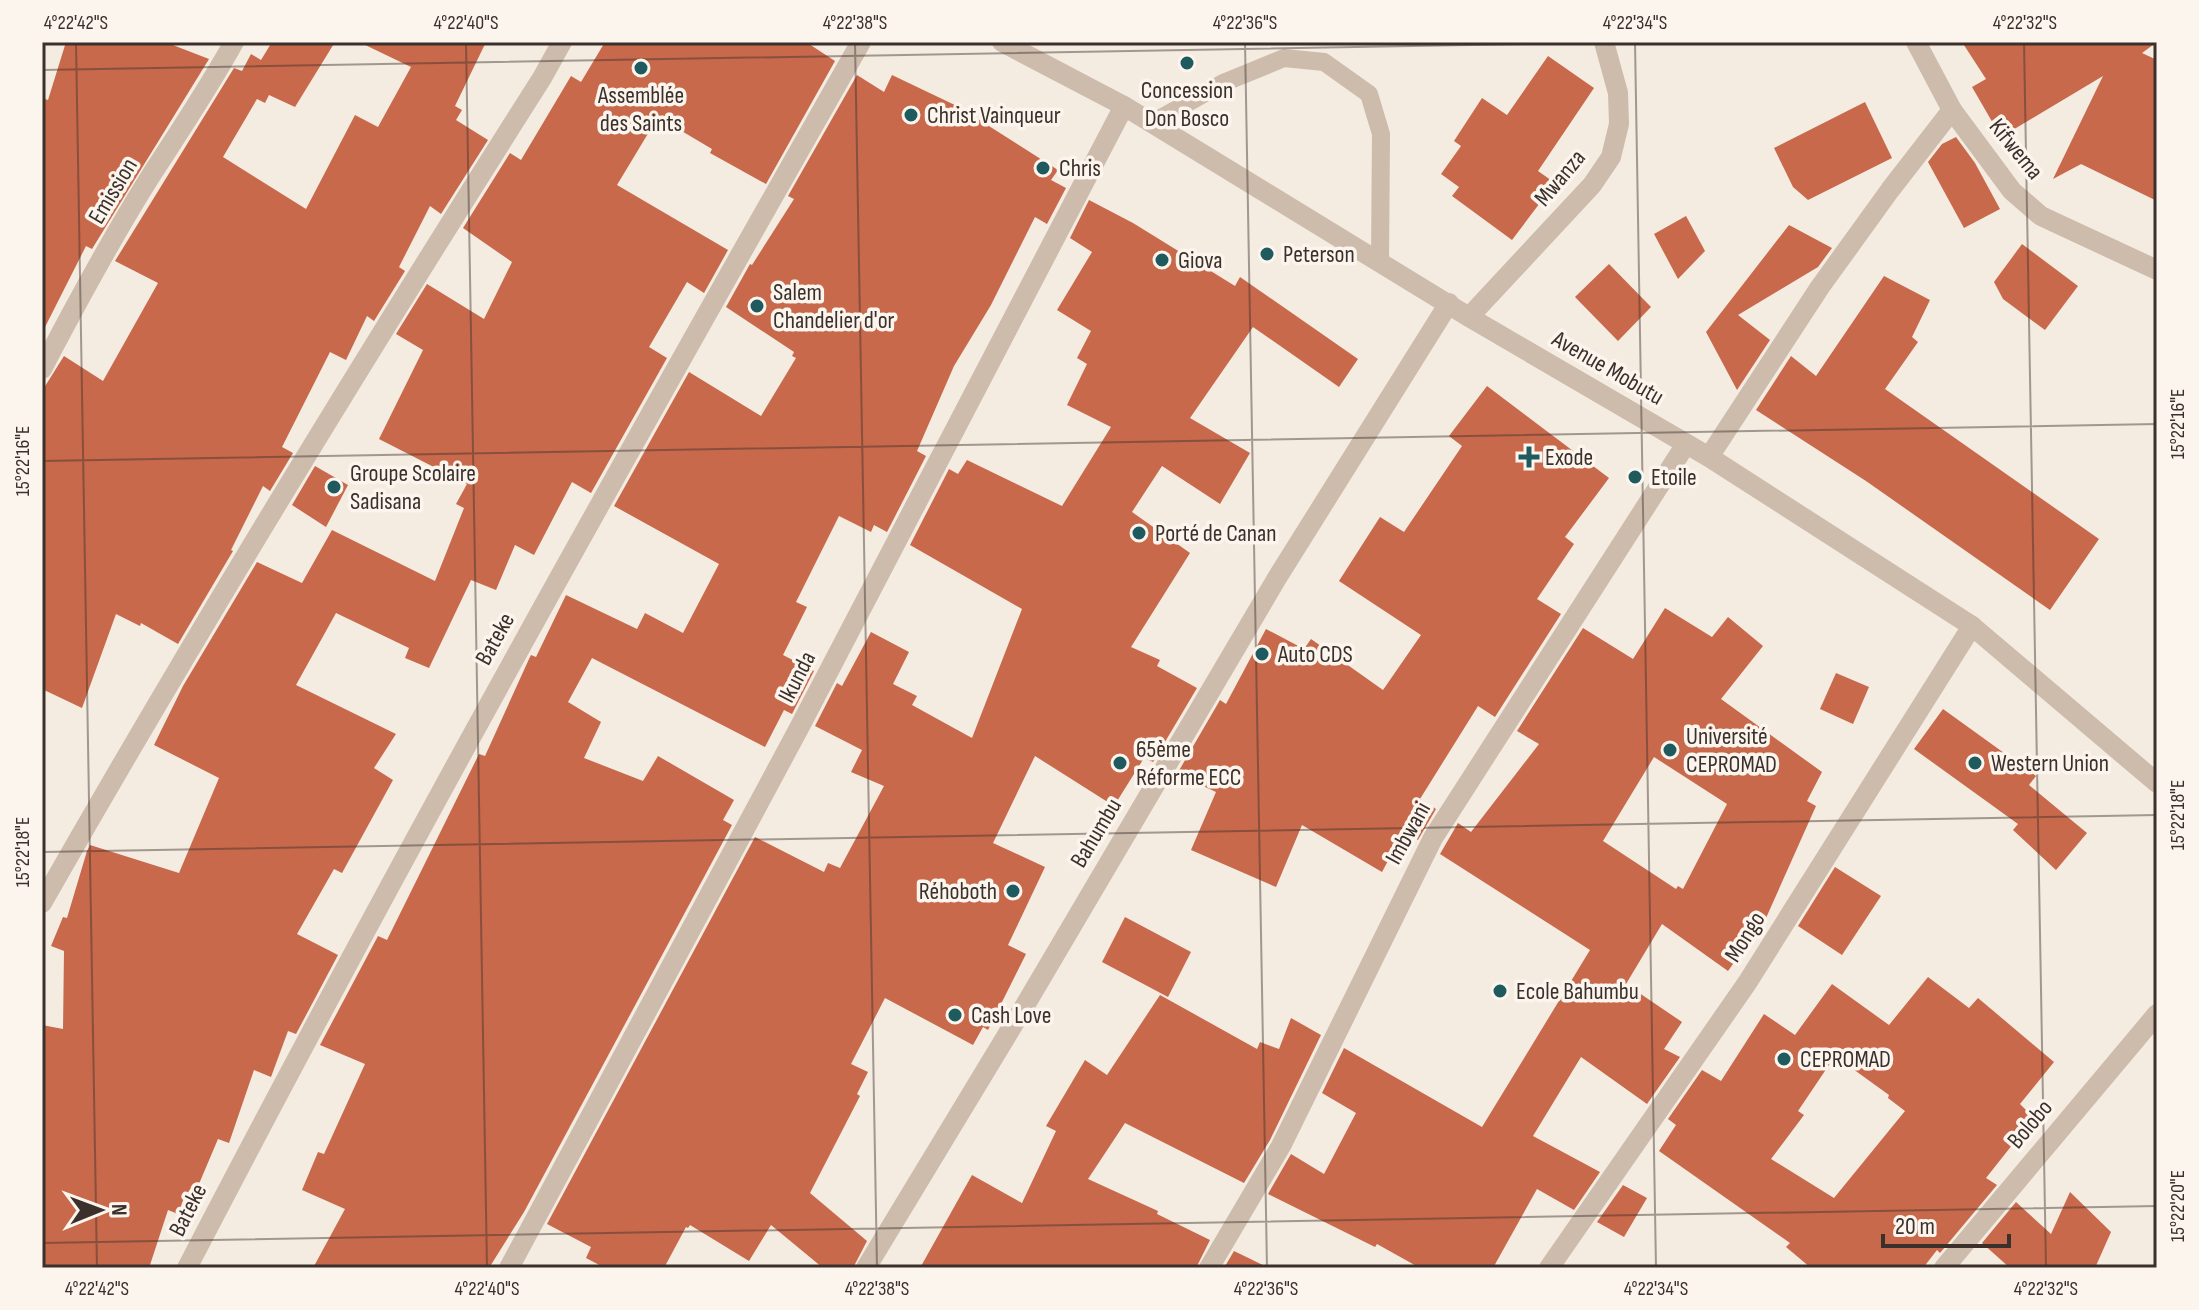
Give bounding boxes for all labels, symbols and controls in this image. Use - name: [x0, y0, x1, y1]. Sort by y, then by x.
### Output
- text: 4°22'42"S: [44, 11, 108, 35]
- text: 4°22'40"S: [434, 11, 498, 35]
- text: 4°22'38"S: [823, 11, 887, 35]
- text: 4°22'36"S: [1213, 11, 1277, 35]
- text: 4°22'34"S: [1603, 11, 1667, 35]
- text: 4°22'32"S: [1993, 11, 2057, 35]
- marker: Concession Don Bosco: [1178, 54, 1196, 72]
- marker: Assemblée des Saints: [632, 59, 650, 77]
- place label: Concession Don Bosco: [1141, 76, 1233, 133]
- place label: Assemblée des Saints: [597, 81, 684, 138]
- place label: Christ Vainqueur: [927, 101, 1061, 130]
- marker: Christ Vainqueur: [902, 106, 920, 124]
- street label: Kifwema: [1983, 113, 2049, 185]
- street label: Mwanza: [1528, 144, 1592, 212]
- street label: Emission: [82, 153, 144, 229]
- place label: Chris: [1059, 154, 1101, 183]
- marker: Chris: [1034, 159, 1052, 177]
- place label: Peterson: [1283, 240, 1355, 269]
- marker: Peterson: [1258, 245, 1276, 263]
- place label: Giova: [1178, 246, 1222, 275]
- marker: Giova: [1153, 251, 1171, 269]
- place label: Salem Chandelier d'or: [773, 278, 895, 335]
- marker: Salem Chandelier d'or: [748, 297, 766, 315]
- street label: Avenue Mobutu: [1546, 324, 1669, 412]
- text: 15°22'16"E: [2166, 389, 2190, 459]
- text: 15°22'16"E: [11, 426, 35, 496]
- place label: Exode: [1545, 443, 1593, 472]
- marker: Exode: [1520, 448, 1538, 466]
- place label: Groupe Scolaire Sadisana: [350, 459, 476, 516]
- place label: Etoile: [1651, 463, 1697, 492]
- marker: Etoile: [1626, 468, 1644, 486]
- marker: Groupe Scolaire Sadisana: [325, 478, 343, 496]
- place label: Porté de Canan: [1155, 519, 1277, 548]
- marker: Porté de Canan: [1130, 524, 1148, 542]
- street label: Bateke: [469, 608, 521, 670]
- place label: Auto CDS: [1277, 640, 1353, 669]
- marker: Auto CDS: [1253, 645, 1271, 663]
- street label: Ikunda: [772, 647, 822, 707]
- place label: Université CEPROMAD: [1686, 722, 1777, 779]
- place label: 65ème Réforme ECC: [1136, 735, 1241, 792]
- marker: Université CEPROMAD: [1661, 741, 1679, 759]
- place label: Western Union: [1991, 749, 2109, 778]
- marker: 65ème Réforme ECC: [1111, 754, 1129, 772]
- marker: Western Union: [1966, 754, 1984, 772]
- text: 15°22'18"E: [2166, 780, 2190, 850]
- street label: Bahumbu: [1064, 793, 1128, 873]
- street label: Imbwani: [1379, 797, 1437, 869]
- text: 15°22'18"E: [11, 817, 35, 887]
- place label: Réhoboth: [919, 877, 997, 906]
- marker: Réhoboth: [1004, 882, 1022, 900]
- street label: Mongo: [1718, 906, 1772, 968]
- place label: Ecole Bahumbu: [1516, 977, 1639, 1006]
- marker: Ecole Bahumbu: [1491, 982, 1509, 1000]
- place label: Cash Love: [971, 1001, 1051, 1030]
- marker: Cash Love: [946, 1006, 964, 1024]
- place label: CEPROMAD: [1800, 1045, 1891, 1074]
- marker: CEPROMAD: [1775, 1050, 1793, 1068]
- street label: Bolobo: [2001, 1094, 2059, 1154]
- north arrow: [60, 1170, 140, 1250]
- text: 15°22'20"E: [2166, 1170, 2190, 1242]
- street label: Bateke: [163, 1179, 213, 1241]
- scale bar: [1883, 1198, 2009, 1248]
- text: N: [105, 1204, 132, 1216]
- text: 20 m: [1895, 1212, 1935, 1241]
- text: 4°22'42"S: [65, 1277, 129, 1301]
- text: 4°22'40"S: [455, 1277, 519, 1301]
- text: 4°22'38"S: [845, 1277, 909, 1301]
- text: 4°22'36"S: [1234, 1277, 1298, 1301]
- text: 4°22'34"S: [1624, 1277, 1688, 1301]
- text: 4°22'32"S: [2014, 1277, 2078, 1301]

